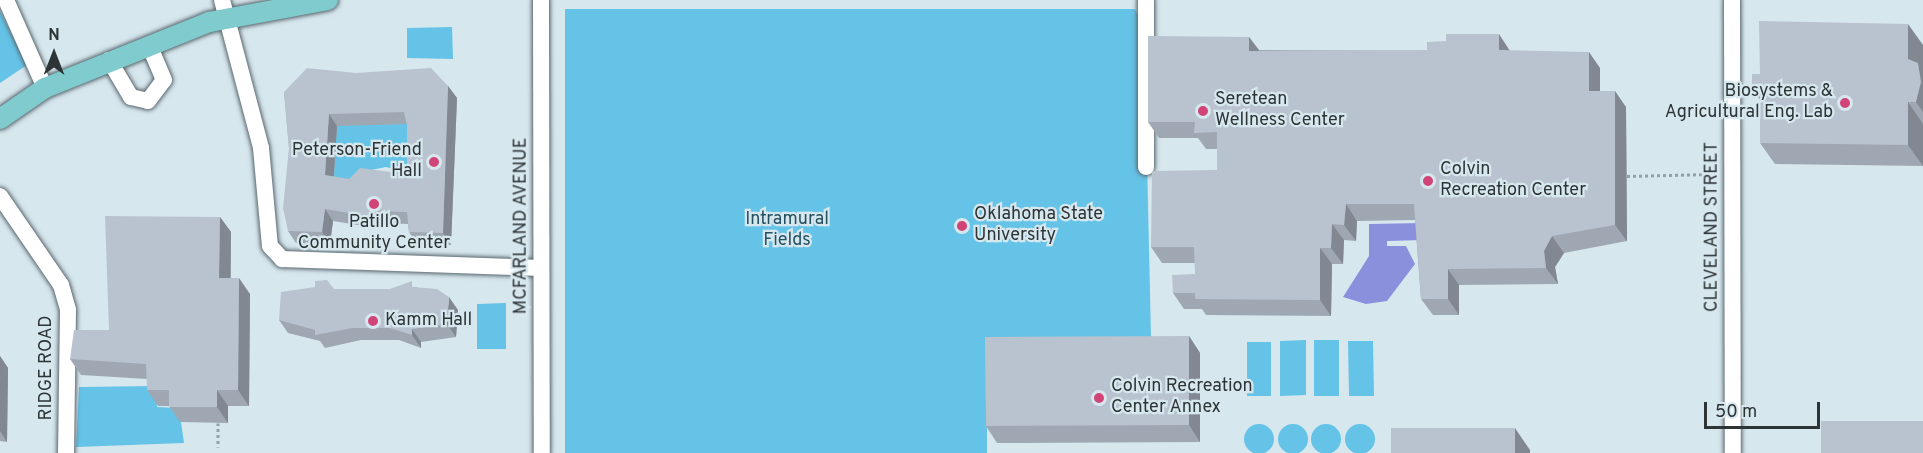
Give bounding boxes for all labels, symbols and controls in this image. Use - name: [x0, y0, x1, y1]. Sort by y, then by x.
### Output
- north arrow: [24, 24, 84, 84]
- text: N: [48, 26, 60, 46]
- place label: Biosystems & Agricultural Eng. Lab: [1665, 82, 1833, 124]
- place label: Seretean Wellness Center: [1215, 90, 1345, 132]
- marker: Biosystems & Agricultural Eng. Lab: [1838, 96, 1852, 110]
- marker: Seretean Wellness Center: [1196, 104, 1210, 118]
- street label: MCFARLAND AVENUE: [511, 137, 533, 315]
- place label: Peterson-Friend Hall: [292, 141, 422, 184]
- street label: CLEVELAND STREET: [1702, 142, 1724, 312]
- marker: Peterson-Friend Hall: [427, 155, 441, 169]
- place label: Colvin Recreation Center: [1440, 160, 1586, 202]
- marker: Colvin Recreation Center: [1421, 174, 1435, 188]
- marker: Patillo Community Center: [367, 197, 381, 211]
- place label: Oklahoma State University: [974, 205, 1103, 248]
- park label: Intramural Fields: [745, 210, 829, 252]
- place label: Patillo Community Center: [298, 213, 450, 256]
- marker: Oklahoma State University: [955, 219, 969, 233]
- place label: Kamm Hall: [385, 310, 472, 332]
- marker: Kamm Hall: [366, 314, 380, 328]
- street label: RIDGE ROAD: [36, 315, 58, 421]
- place label: Colvin Recreation Center Annex: [1111, 377, 1253, 420]
- scale bar: [1707, 390, 1822, 428]
- marker: Colvin Recreation Center Annex: [1092, 391, 1106, 405]
- text: 50 m: [1715, 401, 1757, 424]

